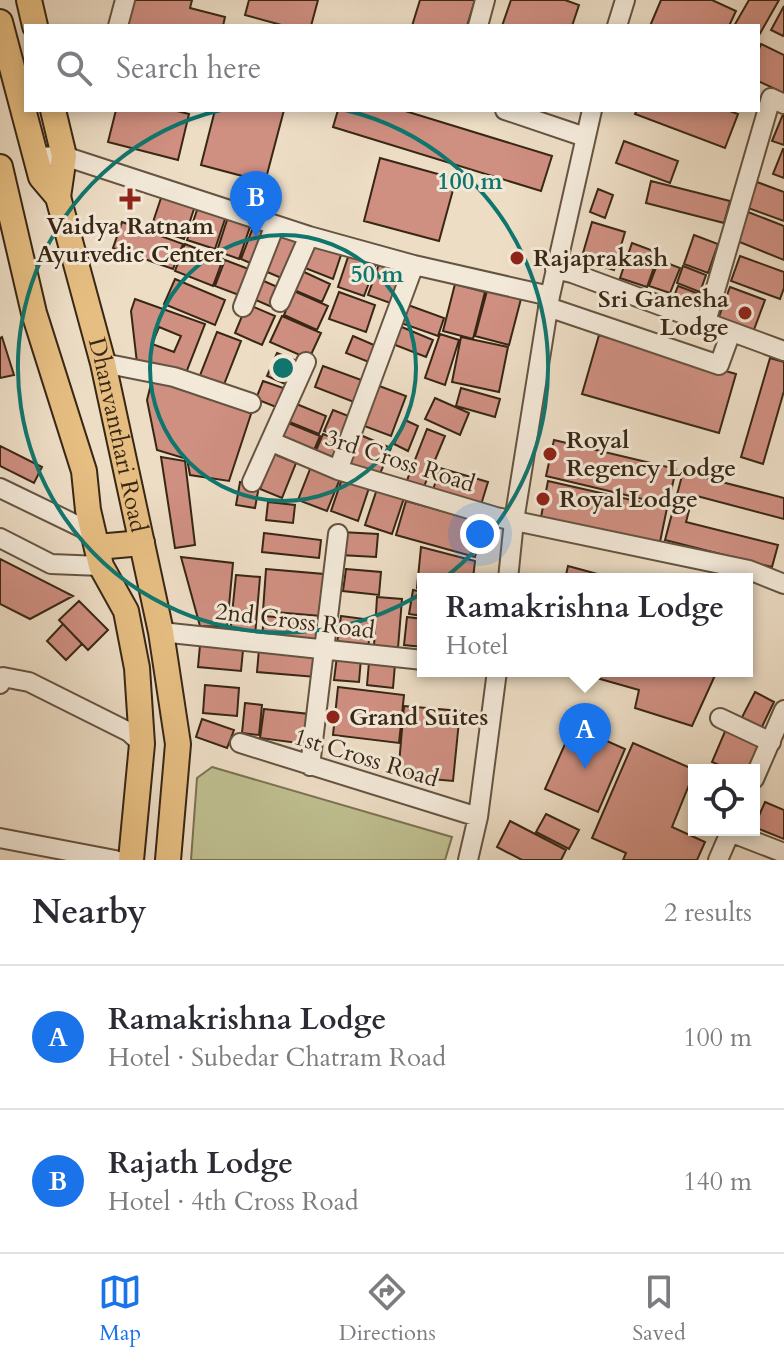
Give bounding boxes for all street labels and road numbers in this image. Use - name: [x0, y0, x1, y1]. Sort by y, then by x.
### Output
- street label: Dhanvanthari Road: [80, 334, 156, 536]
- street label: 3rd Cross Road: [321, 421, 479, 501]
- street label: 2nd Cross Road: [213, 595, 377, 647]
- street label: 1st Cross Road: [290, 720, 443, 796]

